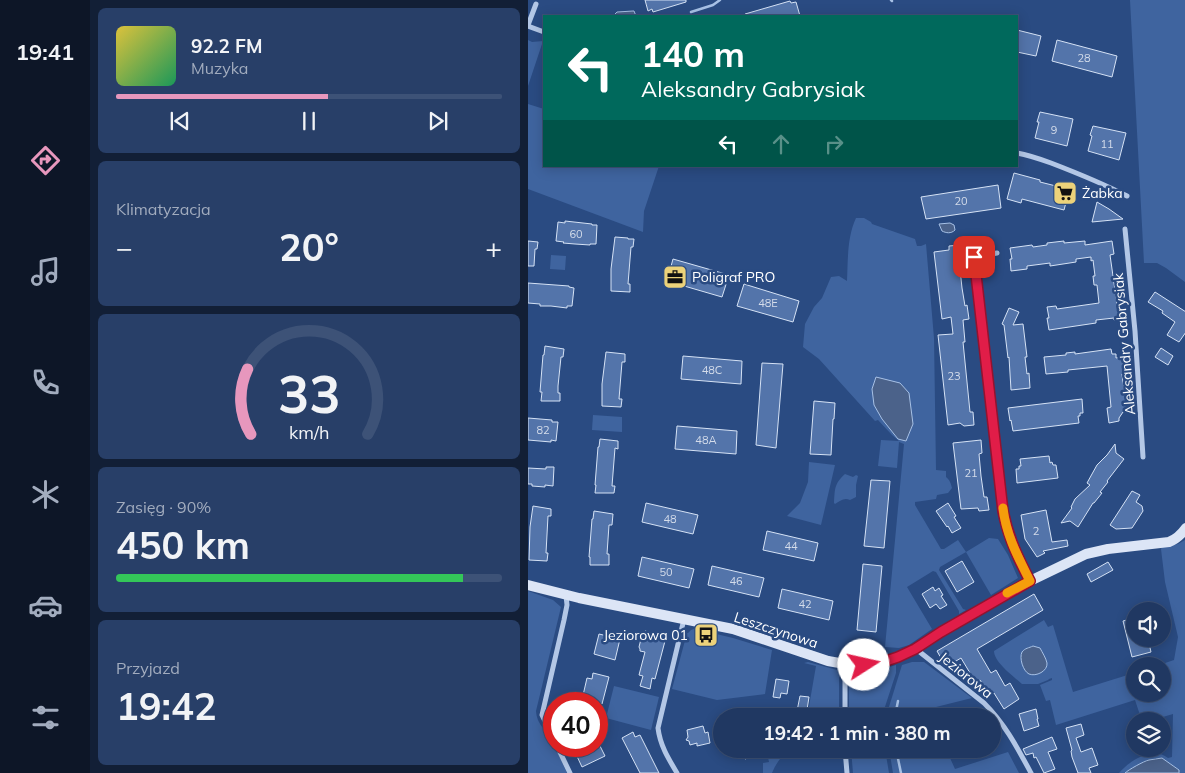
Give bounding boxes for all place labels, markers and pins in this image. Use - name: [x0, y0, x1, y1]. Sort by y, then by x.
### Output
- supermarket icon: Żabka: [1052, 180, 1078, 206]
- place label: Żabka: [1082, 184, 1123, 202]
- pin: [953, 236, 995, 278]
- office icon: Poligraf PRO: [662, 264, 688, 290]
- place label: Poligraf PRO: [692, 268, 775, 286]
- bus stop icon: Jeziorowa 01: [693, 622, 719, 648]
- place label: Jeziorowa 01: [603, 626, 688, 644]

